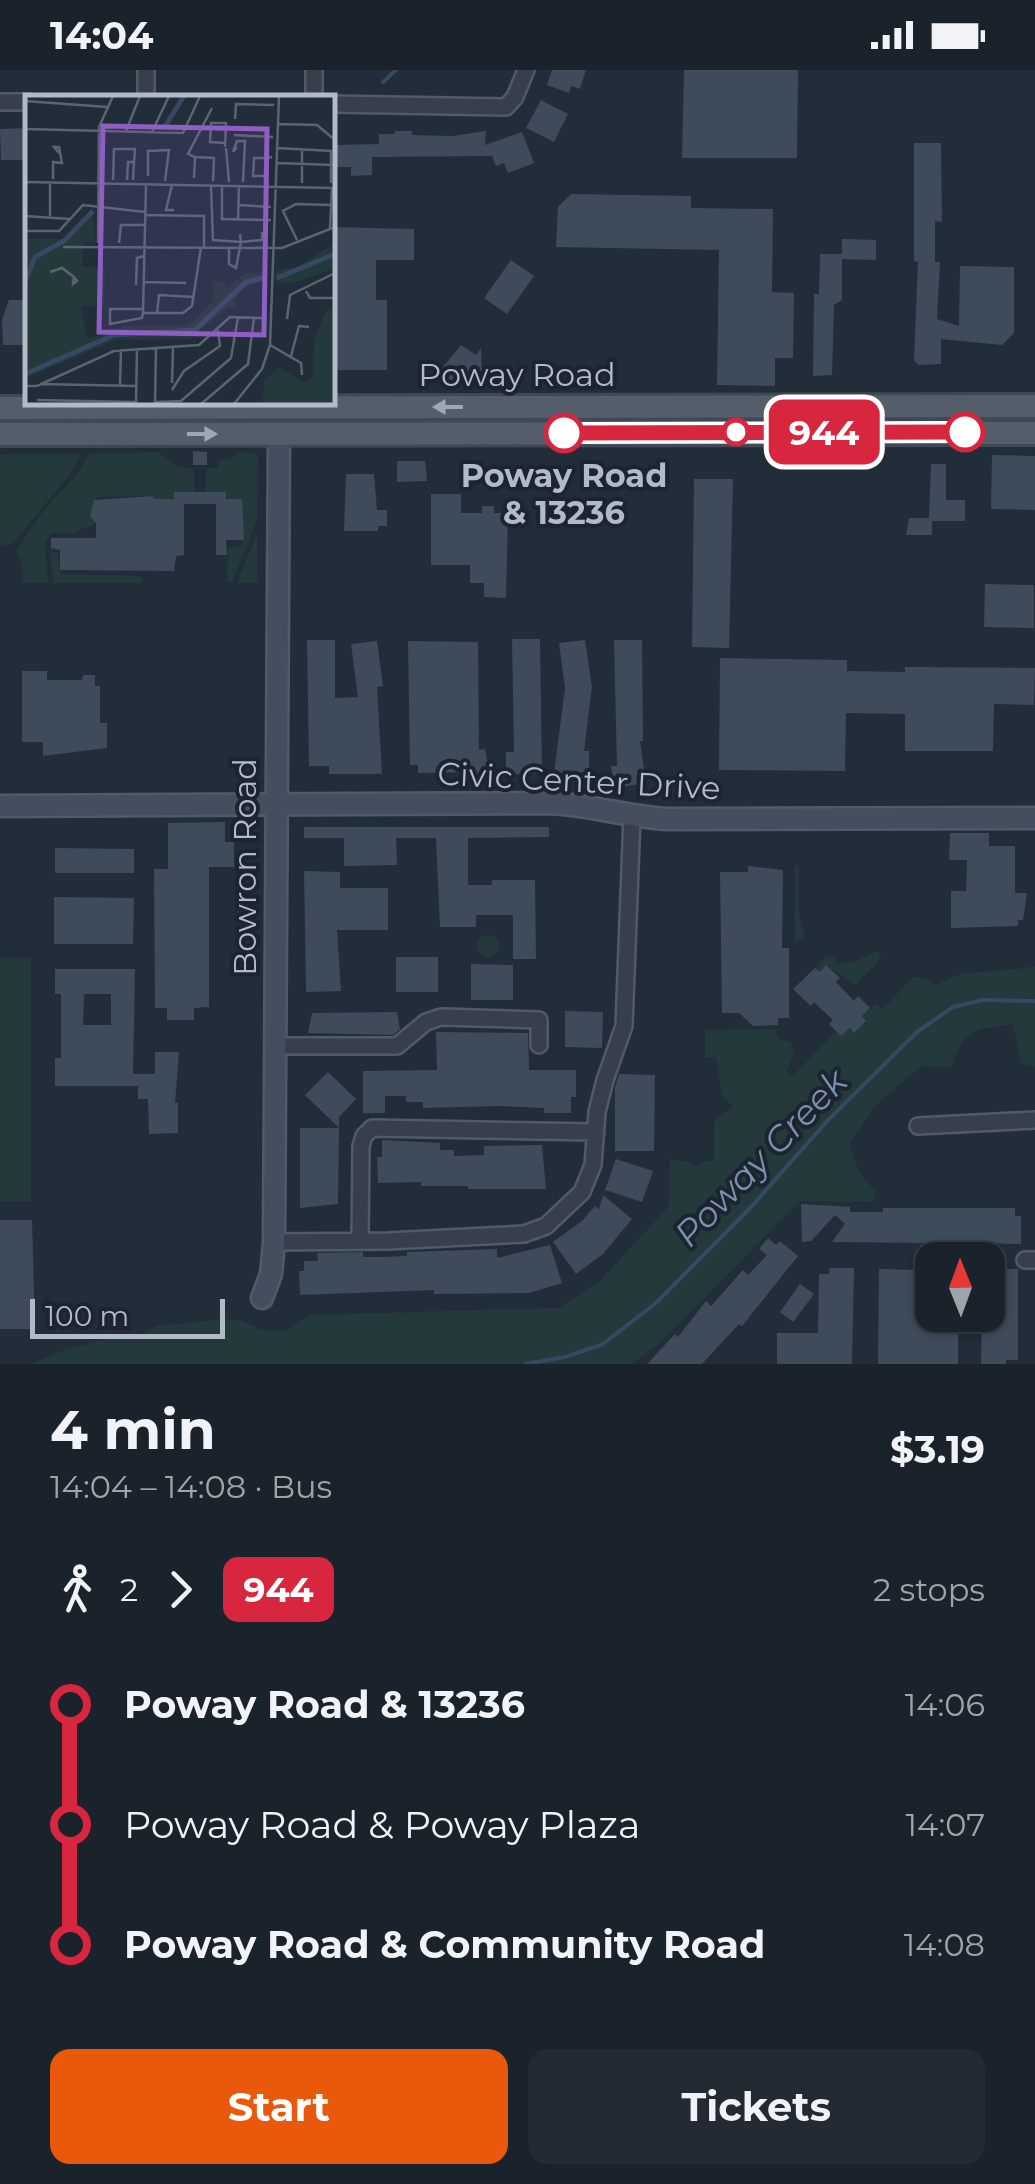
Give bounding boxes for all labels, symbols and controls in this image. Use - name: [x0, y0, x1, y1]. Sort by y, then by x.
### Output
- text: 14:04: [50, 12, 153, 59]
- inset map: [25, 95, 335, 405]
- street label: Poway Road: [418, 355, 616, 394]
- one-way arrow: [431, 399, 463, 415]
- line badge: 944: [766, 400, 882, 464]
- text: 944: [789, 411, 859, 454]
- unlabelled marker: [946, 413, 984, 451]
- marker: Poway Road & 13236: [545, 414, 583, 452]
- unlabelled marker: [723, 419, 749, 445]
- one-way arrow: [187, 426, 219, 442]
- place label: Poway Road & 13236: [461, 456, 667, 532]
- street label: Civic Center Drive: [437, 754, 722, 807]
- street label: Bowron Road: [225, 758, 264, 976]
- water label: Poway Creek: [665, 1058, 857, 1255]
- north arrow: [915, 1242, 1005, 1332]
- map controls: [915, 1242, 1005, 1332]
- scale bar: [30, 1294, 225, 1338]
- text: 100 m: [45, 1299, 129, 1333]
- text: 4 min: [50, 1396, 216, 1463]
- text: $3.19: [890, 1426, 985, 1473]
- text: 14:04 – 14:08 · Bus: [50, 1467, 332, 1506]
- icon: walk: [50, 1562, 105, 1617]
- icon: forward: [153, 1562, 208, 1617]
- text: 944: [243, 1568, 314, 1611]
- text: 2: [120, 1570, 138, 1609]
- text: 2 stops: [873, 1570, 985, 1609]
- text: Poway Road & 13236: [124, 1681, 525, 1728]
- text: 14:06: [905, 1685, 985, 1724]
- text: Poway Road & Poway Plaza: [124, 1801, 640, 1848]
- text: 14:07: [906, 1805, 985, 1844]
- text: Poway Road & Community Road: [124, 1921, 765, 1968]
- text: 14:08: [904, 1925, 985, 1964]
- button: Start: [50, 2049, 508, 2164]
- button: Tickets: [528, 2049, 985, 2164]

